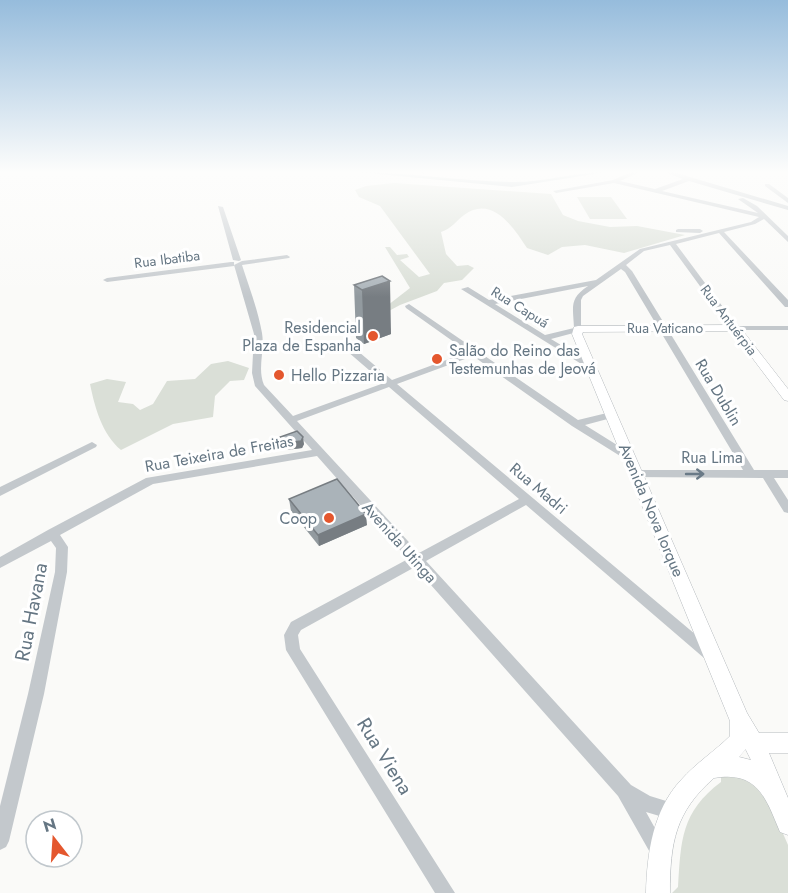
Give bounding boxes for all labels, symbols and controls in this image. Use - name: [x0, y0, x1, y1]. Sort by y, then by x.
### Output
- street label: Rua Ibatiba: [133, 245, 201, 273]
- street label: Rua Capuá: [487, 281, 553, 333]
- street label: Rua Antuérpia: [696, 281, 762, 359]
- place label: Residencial Plaza de Espanha: [242, 316, 361, 357]
- street label: Rua Vaticano: [627, 318, 703, 338]
- marker: Residencial Plaza de Espanha: [366, 329, 380, 343]
- place label: Salão do Reino das Testemunhas de Jeová: [449, 339, 596, 380]
- marker: Salão do Reino das Testemunhas de Jeová: [430, 352, 444, 366]
- street label: Rua Dublin: [690, 354, 748, 430]
- place label: Hello Pizzaria: [291, 364, 385, 387]
- marker: Hello Pizzaria: [272, 368, 286, 382]
- street label: Rua Teixeira de Freitas: [143, 429, 295, 478]
- street label: Avenida Nova Iorque: [613, 440, 690, 581]
- street label: Rua Lima: [681, 446, 743, 469]
- street label: Rua Madri: [505, 457, 573, 519]
- one-way arrow: [684, 468, 704, 480]
- street label: Avenida Utinga: [357, 497, 442, 588]
- place label: Coop: [279, 507, 317, 530]
- marker: Coop: [322, 511, 336, 525]
- street label: Rua Havana: [8, 560, 55, 664]
- street label: Rua Viena: [349, 712, 420, 800]
- north arrow: [24, 809, 84, 869]
- text: N: [40, 812, 59, 838]

